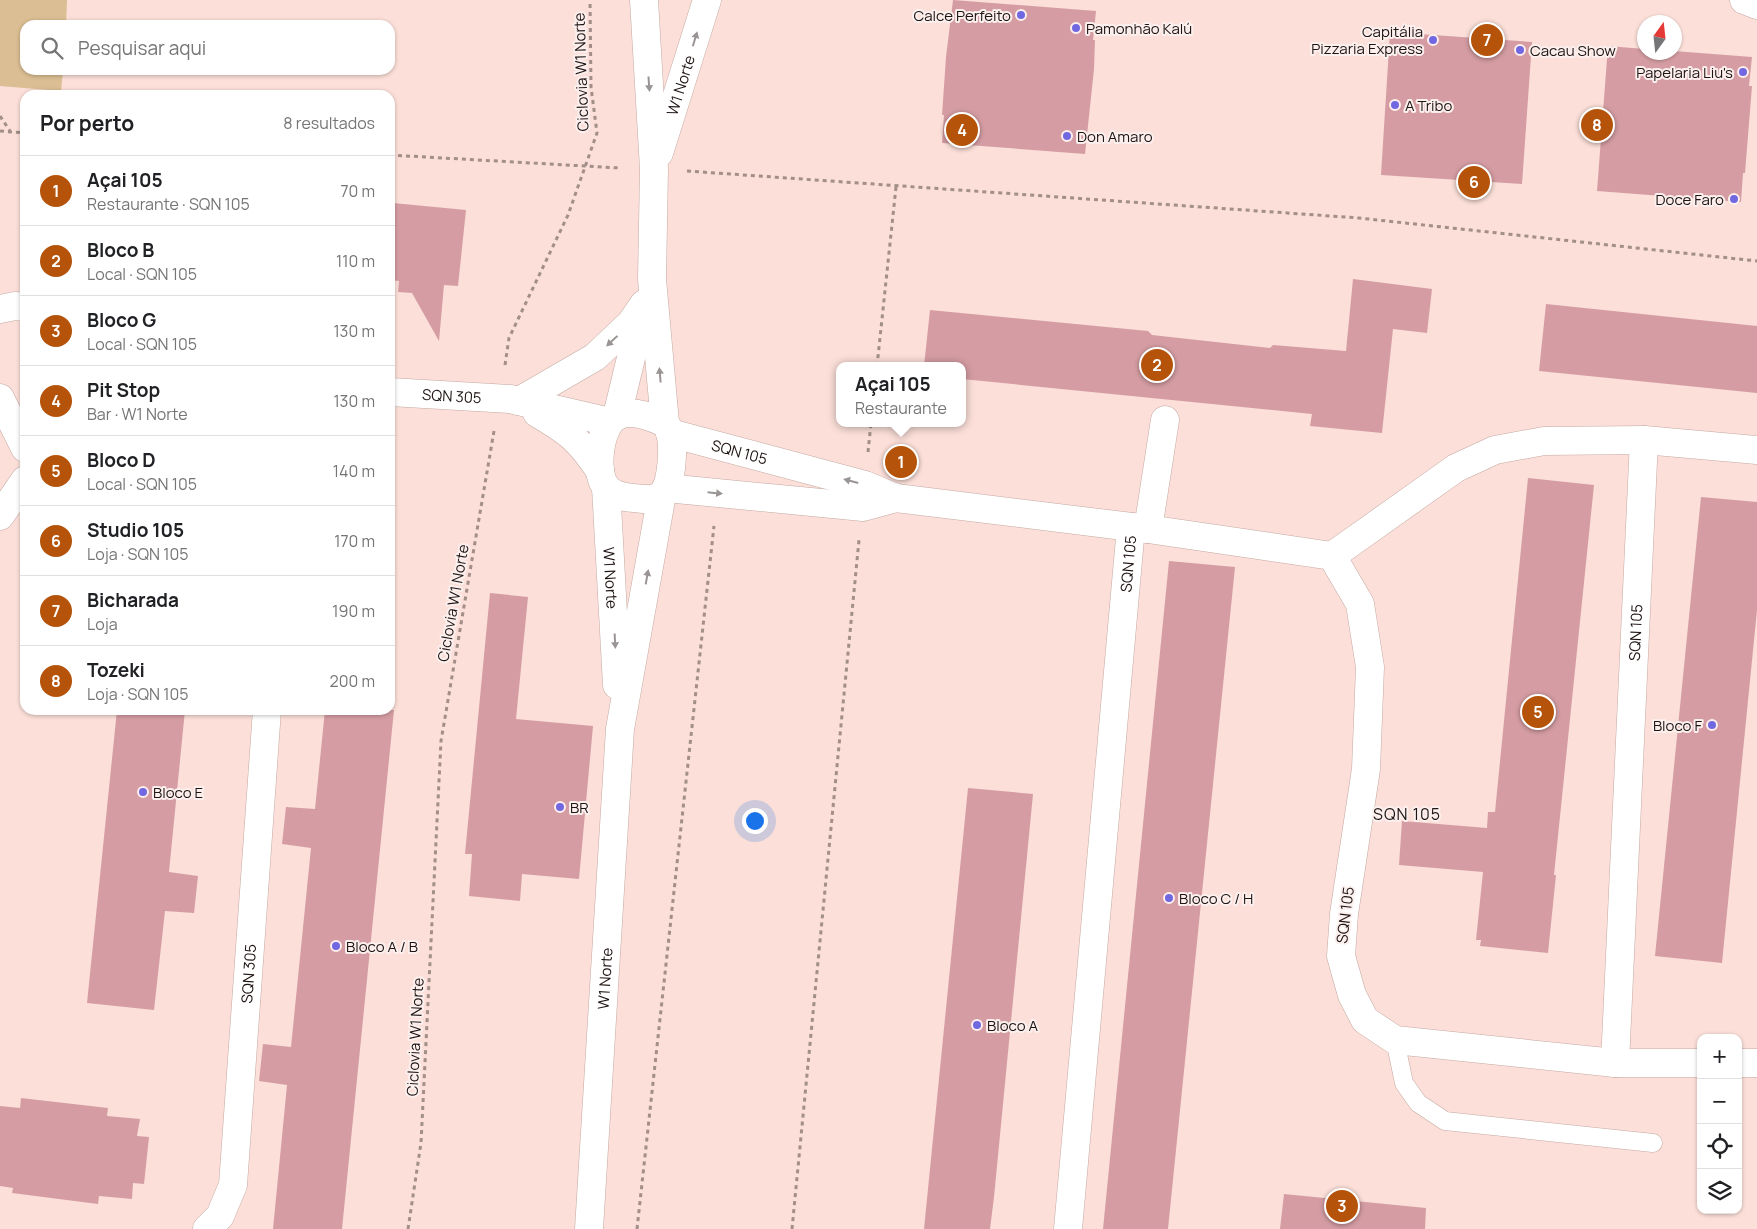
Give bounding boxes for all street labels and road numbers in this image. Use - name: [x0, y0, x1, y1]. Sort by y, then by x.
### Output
- street label: Ciclovia W1 Norte: [568, 12, 594, 132]
- street label: W1 Norte: [661, 52, 700, 118]
- street label: SQN 305: [422, 383, 482, 408]
- street label: SQN 105: [709, 434, 770, 469]
- street label: SQN 105: [1115, 534, 1141, 593]
- street label: Ciclovia W1 Norte: [432, 542, 474, 663]
- street label: W1 Norte: [599, 546, 623, 610]
- street label: SQN 105: [1623, 603, 1647, 661]
- street label: SQN 105: [1331, 885, 1359, 945]
- street label: SQN 305: [236, 943, 261, 1004]
- street label: W1 Norte: [592, 947, 617, 1010]
- street label: Ciclovia W1 Norte: [401, 977, 429, 1097]

